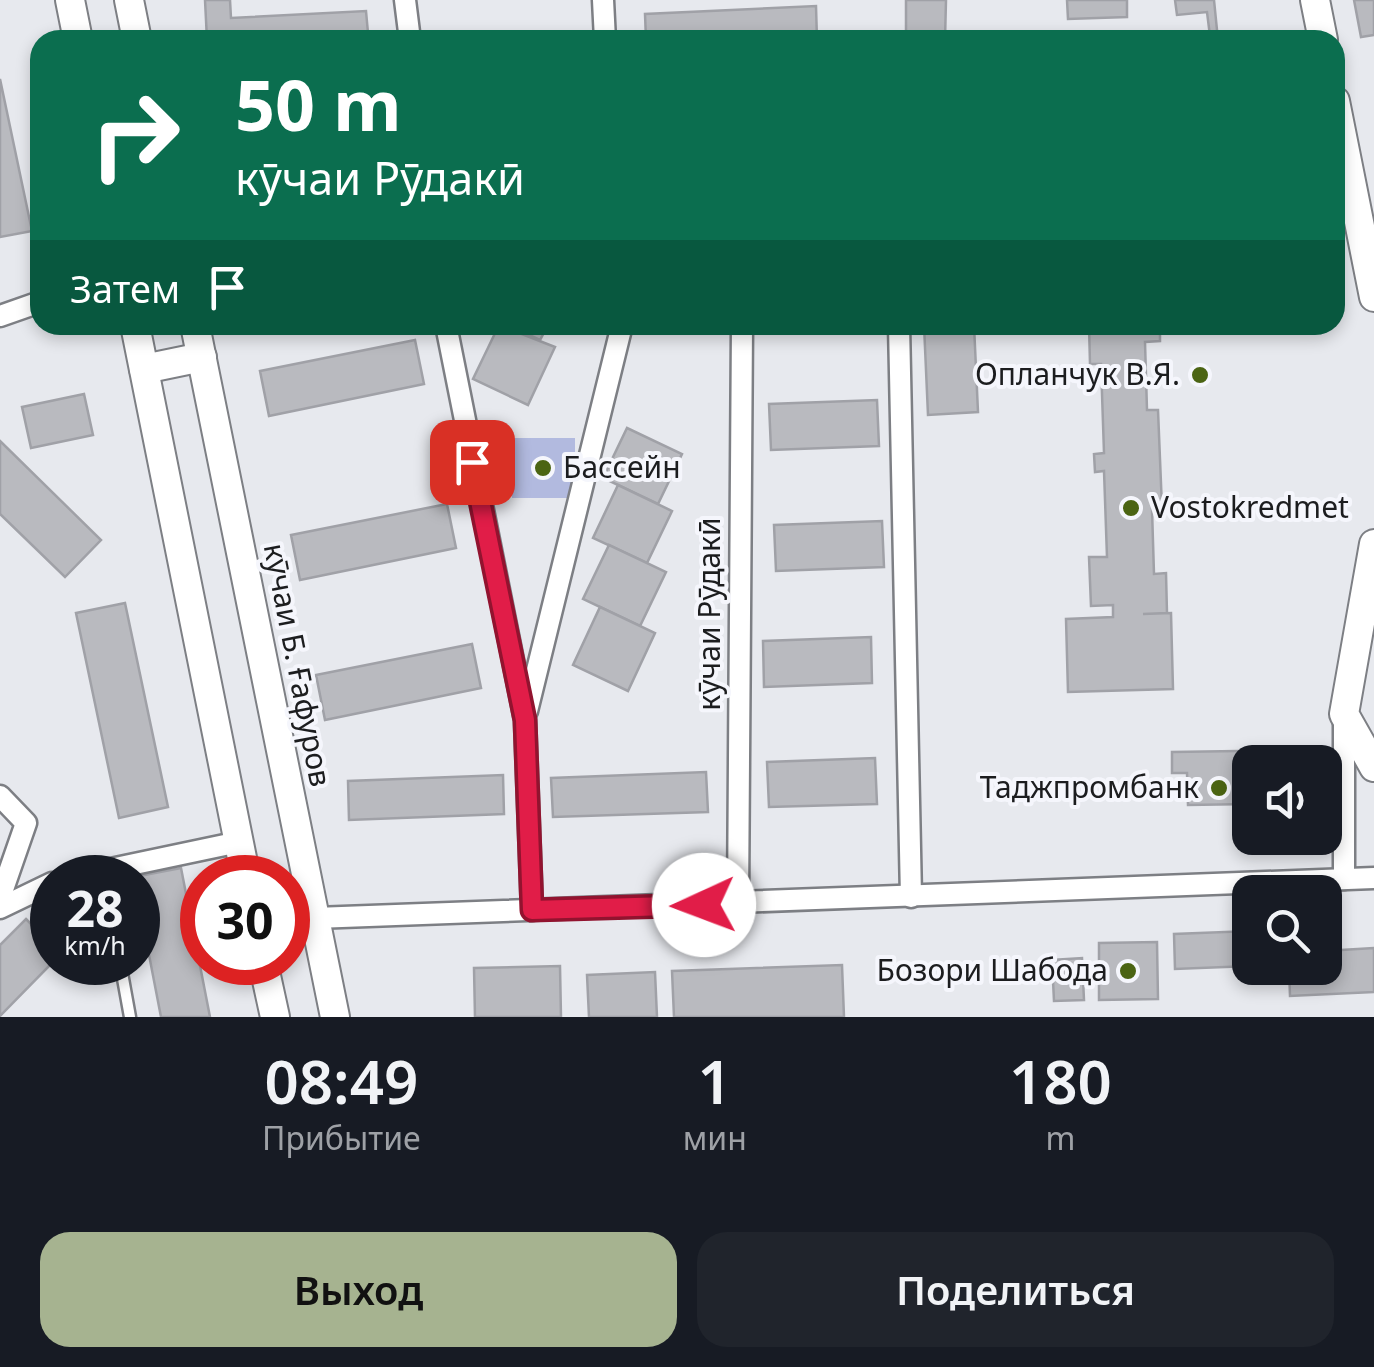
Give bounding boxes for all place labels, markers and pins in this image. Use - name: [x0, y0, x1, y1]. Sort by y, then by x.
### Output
- place label: Опланчук В.Я.: [975, 353, 1180, 394]
- marker: Опланчук В.Я.: [1189, 364, 1211, 386]
- pin: [430, 420, 515, 505]
- place label: Бассейн: [563, 446, 681, 487]
- marker: Бассейн: [532, 457, 554, 479]
- place label: Vostokredmet: [1151, 486, 1349, 527]
- marker: Vostokredmet: [1120, 497, 1142, 519]
- place label: Таджпромбанк: [980, 766, 1199, 807]
- marker: Таджпромбанк: [1208, 777, 1230, 799]
- place label: Бозори Шабода: [877, 949, 1108, 990]
- marker: Бозори Шабода: [1117, 960, 1139, 982]

